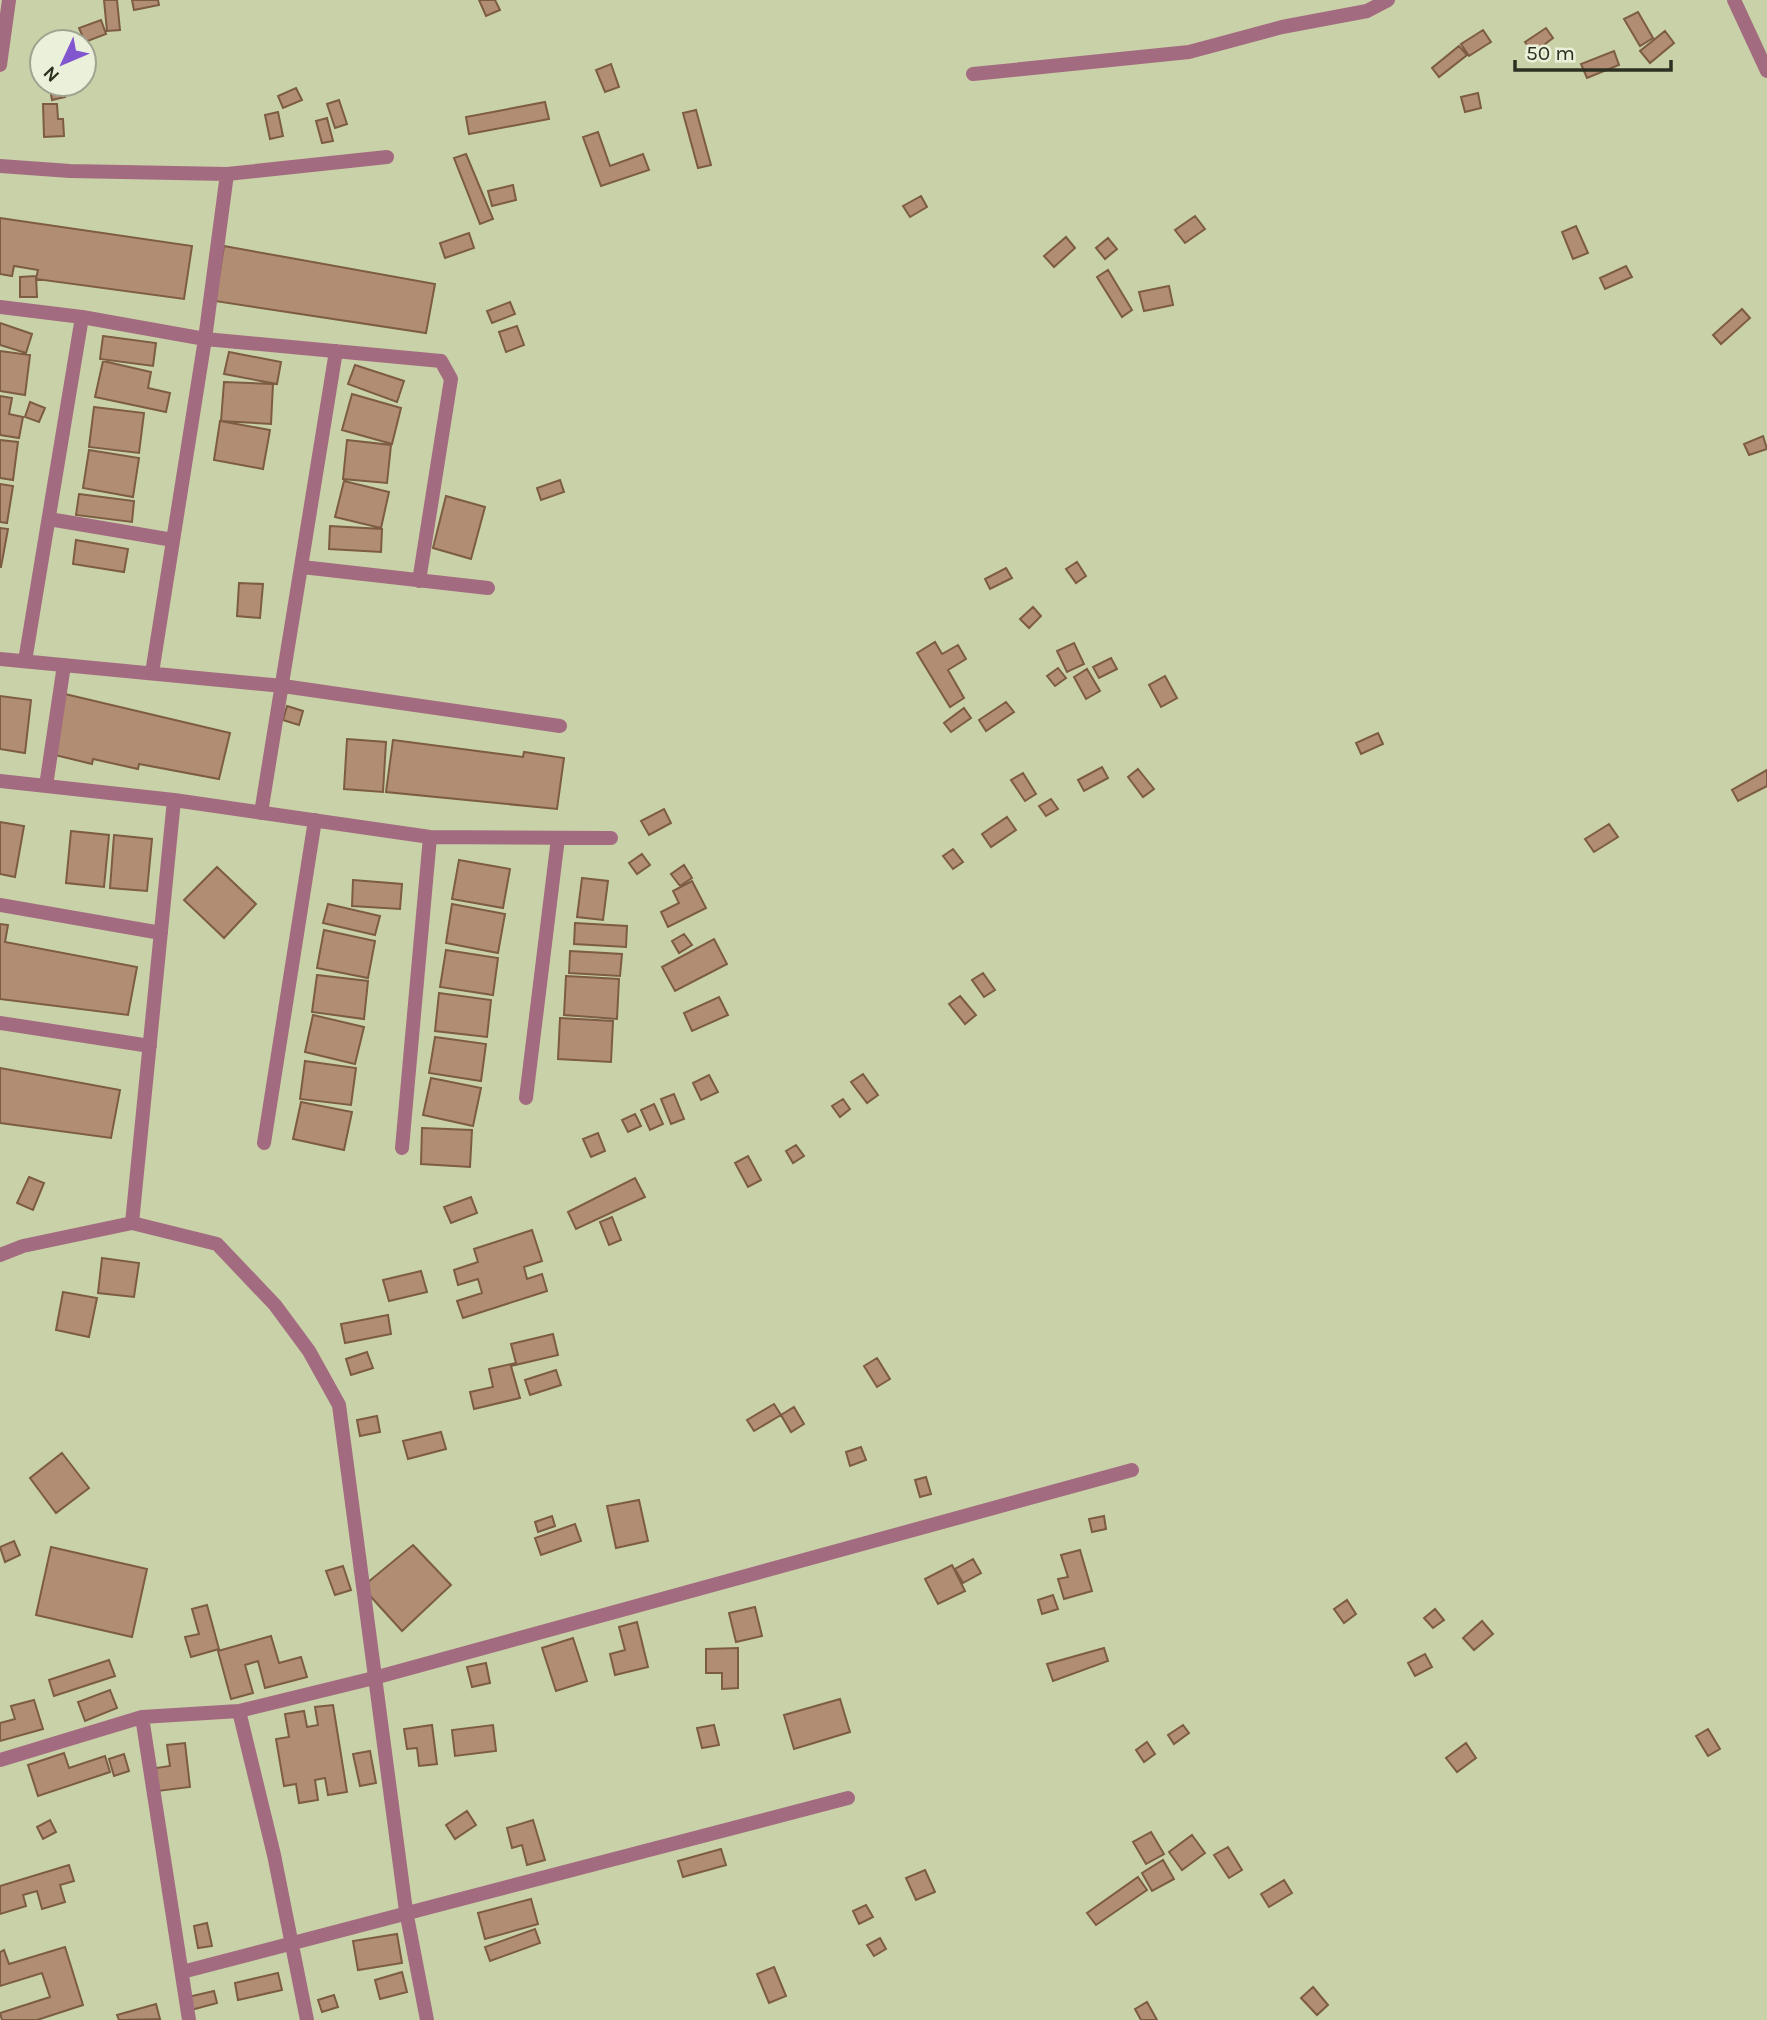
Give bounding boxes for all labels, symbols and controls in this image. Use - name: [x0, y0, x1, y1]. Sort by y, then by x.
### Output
- north arrow: [28, 28, 98, 98]
- scale bar: [1515, 28, 1671, 72]
- text: 50 m: [1526, 41, 1575, 65]
- text: N: [39, 62, 64, 87]

